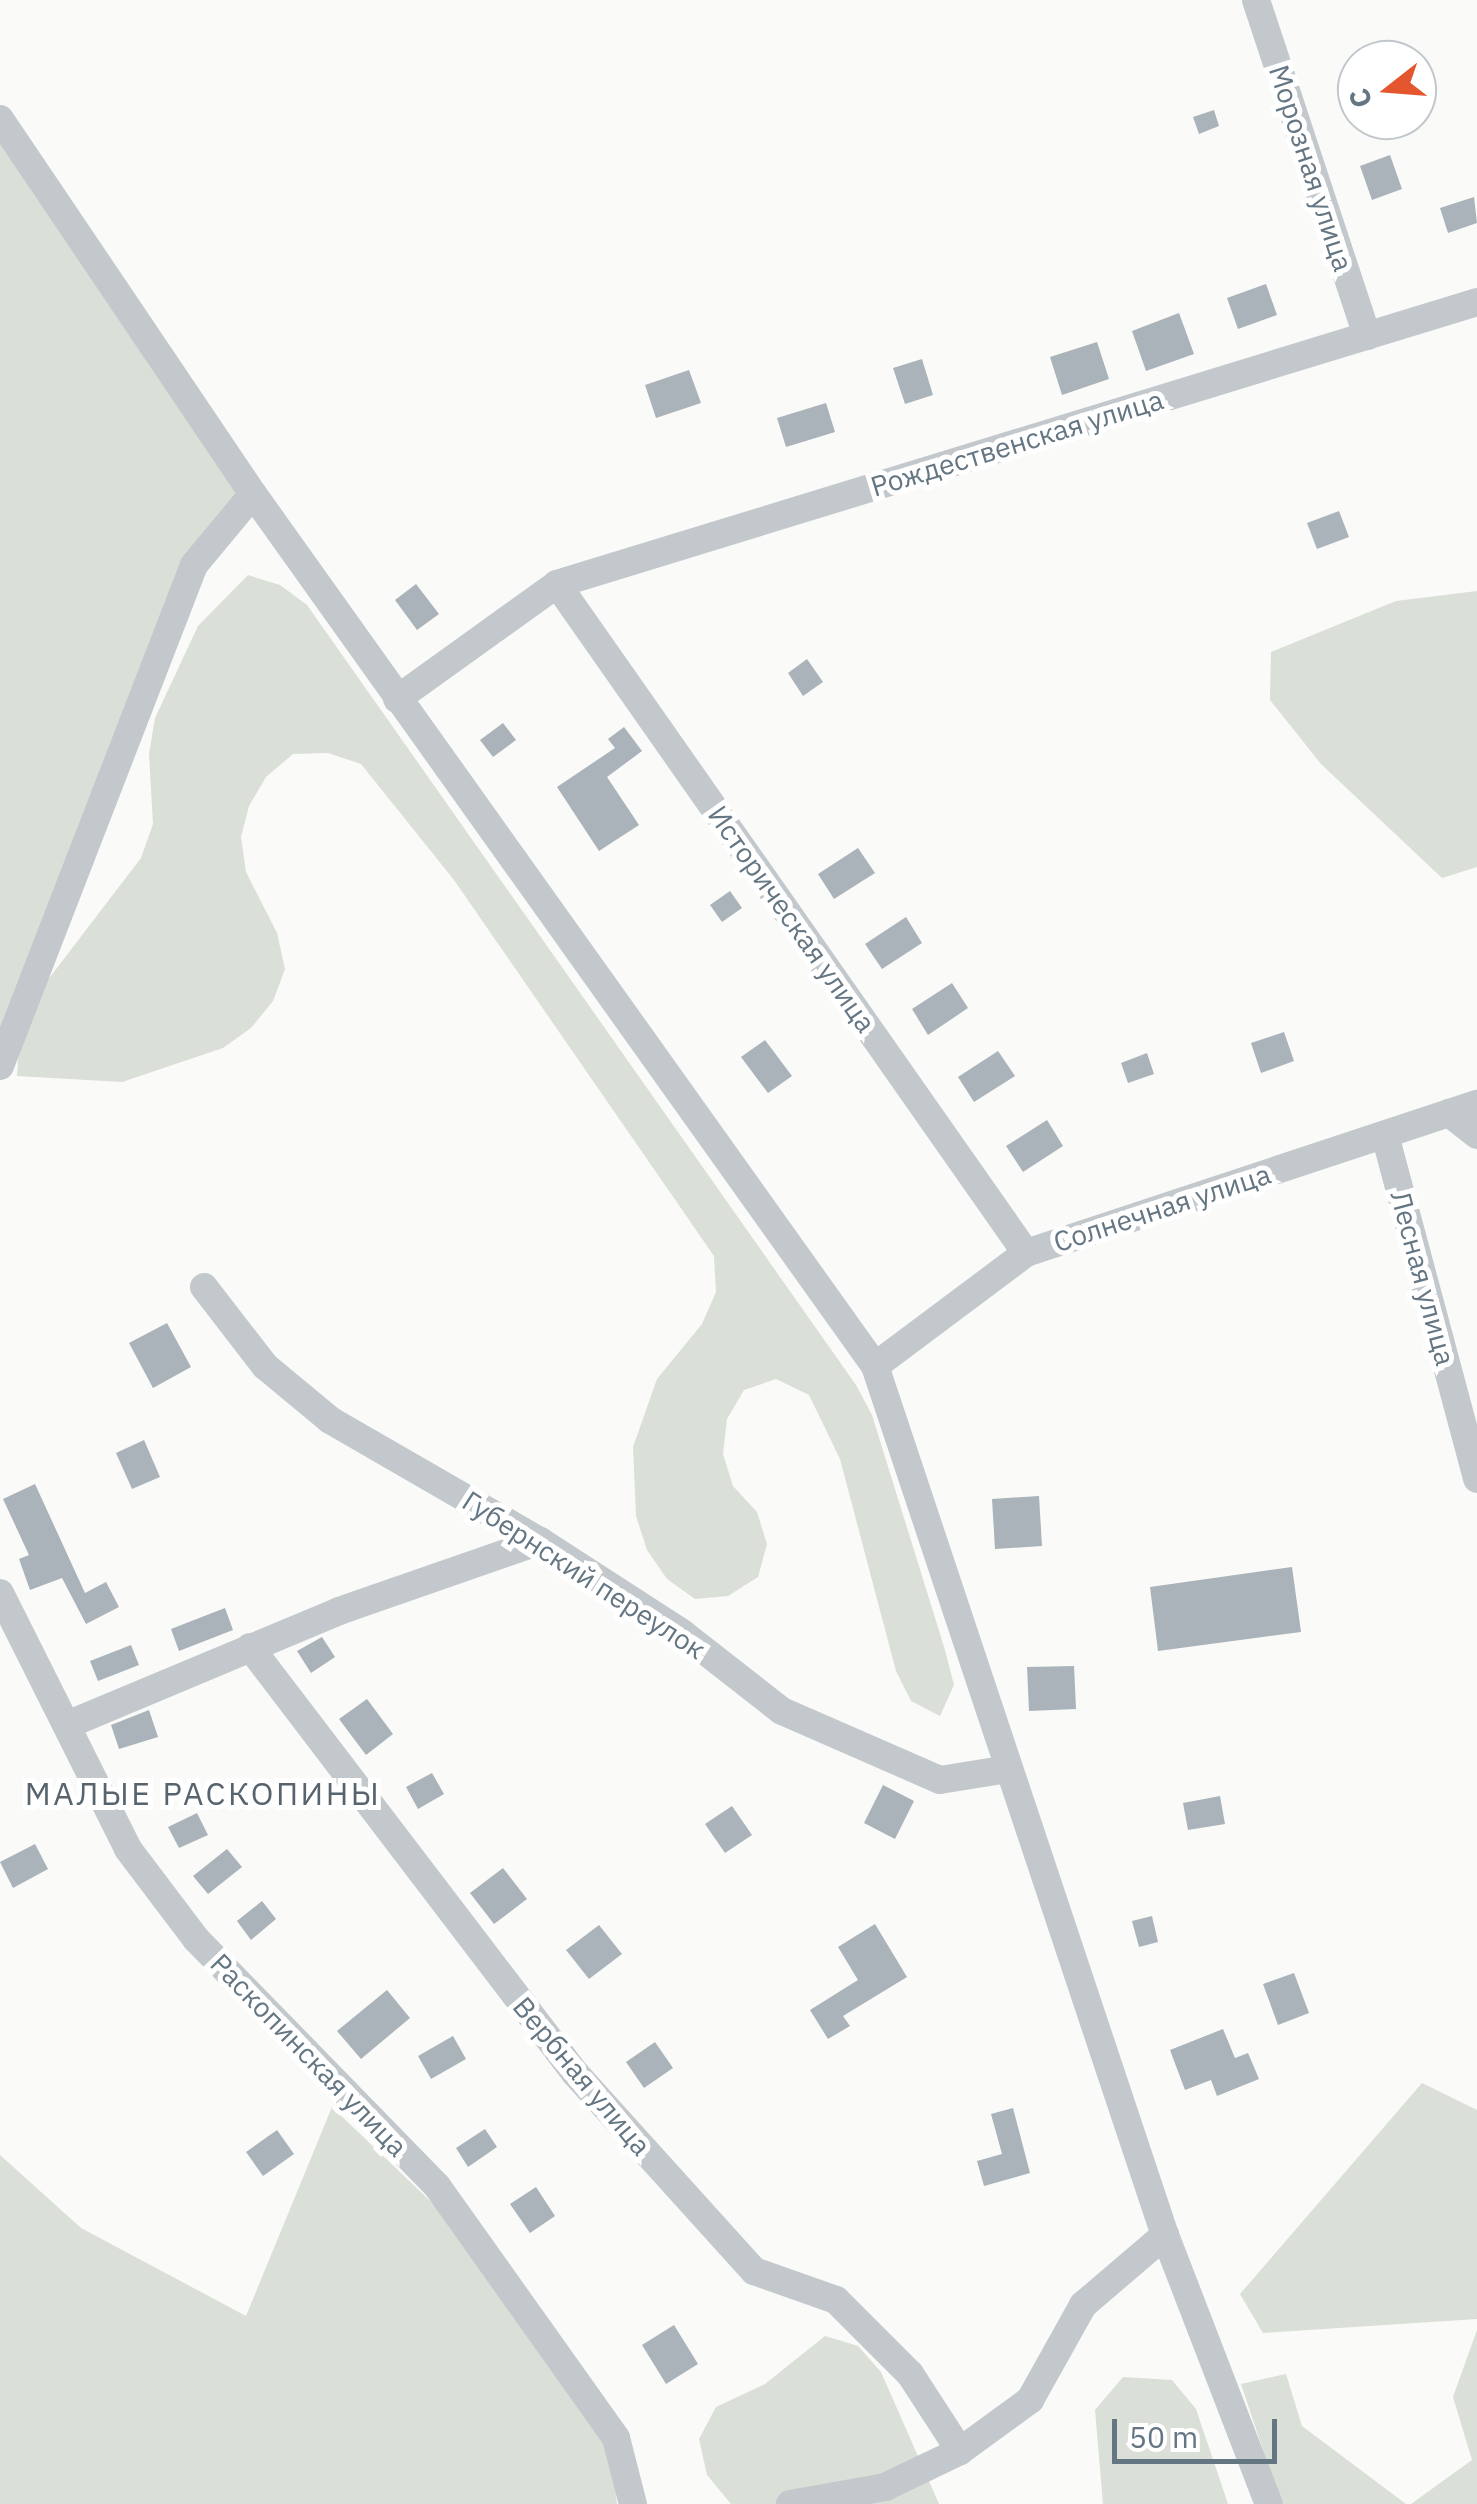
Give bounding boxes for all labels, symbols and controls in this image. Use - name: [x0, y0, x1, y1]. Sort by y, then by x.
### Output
- north arrow: [1337, 40, 1437, 140]
- street label: Морозная улица: [1262, 61, 1360, 275]
- text: С: [1339, 84, 1380, 112]
- street label: Рождественская улица: [867, 383, 1167, 503]
- street label: Историческая улица: [701, 799, 883, 1039]
- street label: Солнечная улица: [1049, 1157, 1275, 1259]
- street label: Лесная улица: [1384, 1187, 1462, 1369]
- street label: Губернский переулок: [456, 1484, 712, 1666]
- district label: МАЛЫЕ РАСКОПИНЫ: [25, 1774, 381, 1812]
- street label: Раскопинская улица: [204, 1947, 414, 2163]
- street label: Вербная улица: [506, 1990, 658, 2162]
- scale bar: [1117, 2399, 1282, 2461]
- text: 50 m: [1129, 2417, 1198, 2456]

